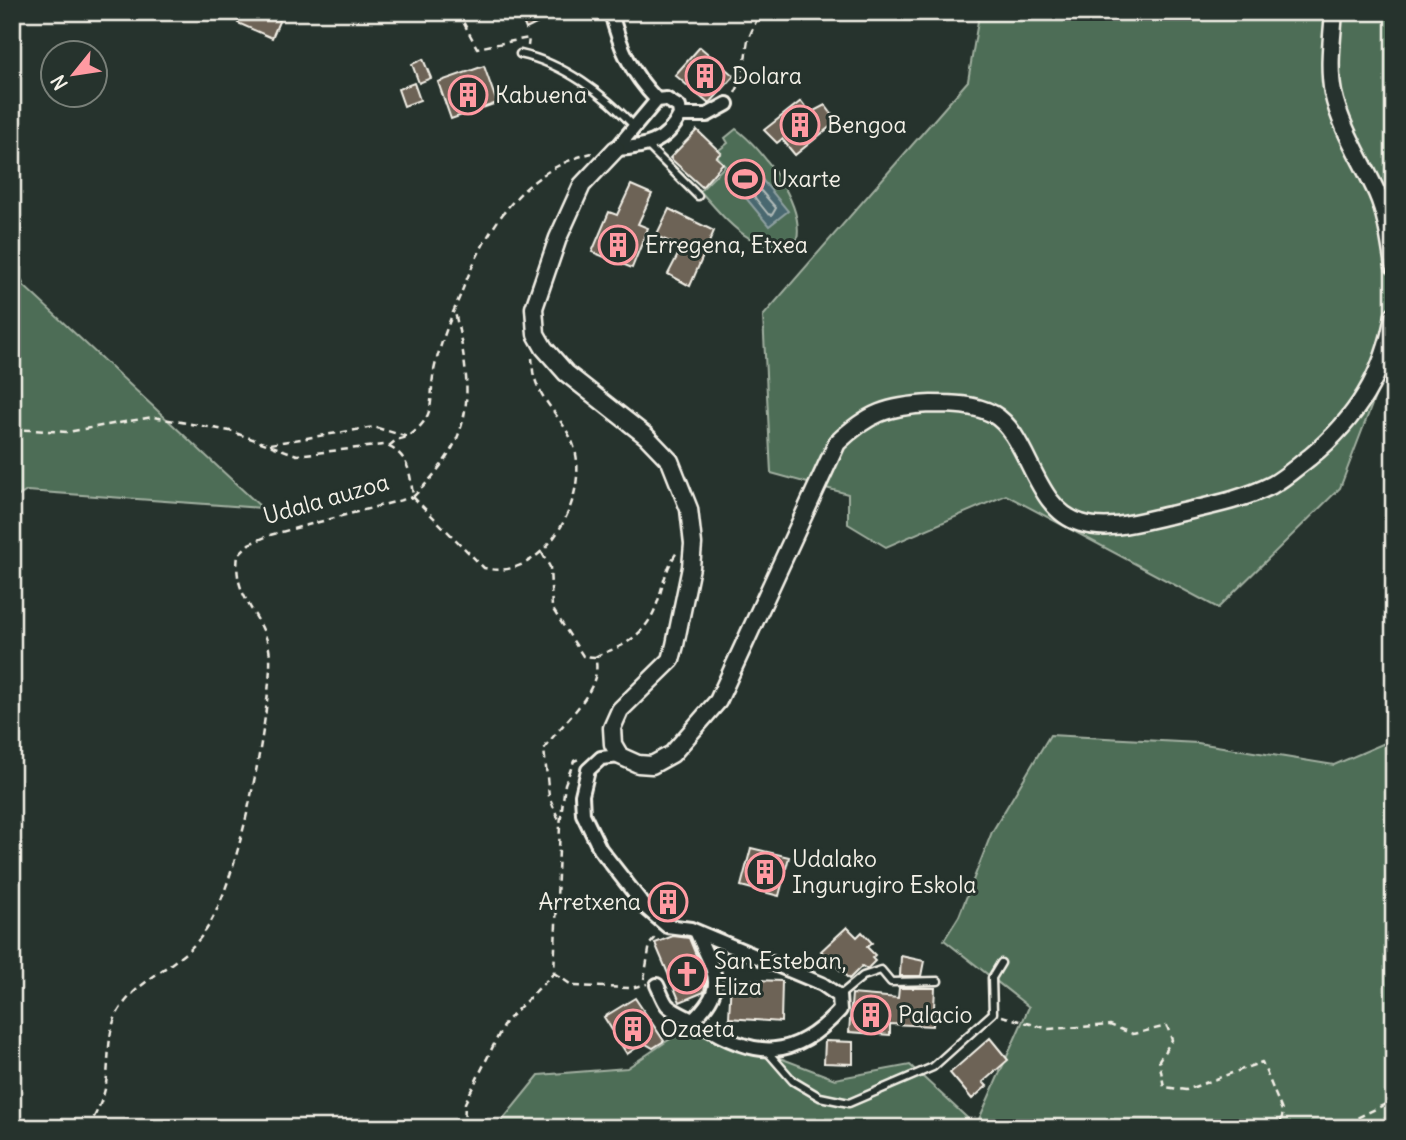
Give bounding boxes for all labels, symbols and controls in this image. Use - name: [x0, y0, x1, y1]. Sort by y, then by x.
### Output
- north arrow: [38, 38, 108, 108]
- building icon: Dolara: [684, 55, 726, 97]
- place label: Dolara: [732, 61, 802, 90]
- text: N: [46, 71, 73, 94]
- building icon: Kabuena: [447, 74, 489, 116]
- place label: Kabuena: [495, 80, 587, 109]
- building icon: Bengoa: [779, 104, 821, 146]
- place label: Bengoa: [827, 110, 907, 139]
- sports icon: Uxarte: [724, 158, 766, 200]
- place label: Uxarte: [772, 164, 841, 193]
- building icon: Erregena, Etxea: [597, 224, 639, 266]
- place label: Erregena, Etxea: [645, 230, 808, 259]
- street label: Udala auzoa: [260, 467, 392, 530]
- place label: Udalako Ingurugiro Eskola: [792, 844, 977, 899]
- building icon: Udalako Ingurugiro Eskola: [744, 851, 786, 893]
- building icon: Arretxena: [647, 881, 689, 923]
- place label: Arretxena: [539, 887, 641, 916]
- place label: San Esteban, Eliza: [714, 946, 847, 1001]
- church icon: San Esteban, Eliza: [666, 953, 708, 995]
- building icon: Palacio: [850, 994, 892, 1036]
- place label: Palacio: [898, 1000, 972, 1029]
- building icon: Ozaeta: [612, 1008, 654, 1050]
- place label: Ozaeta: [660, 1014, 735, 1043]

